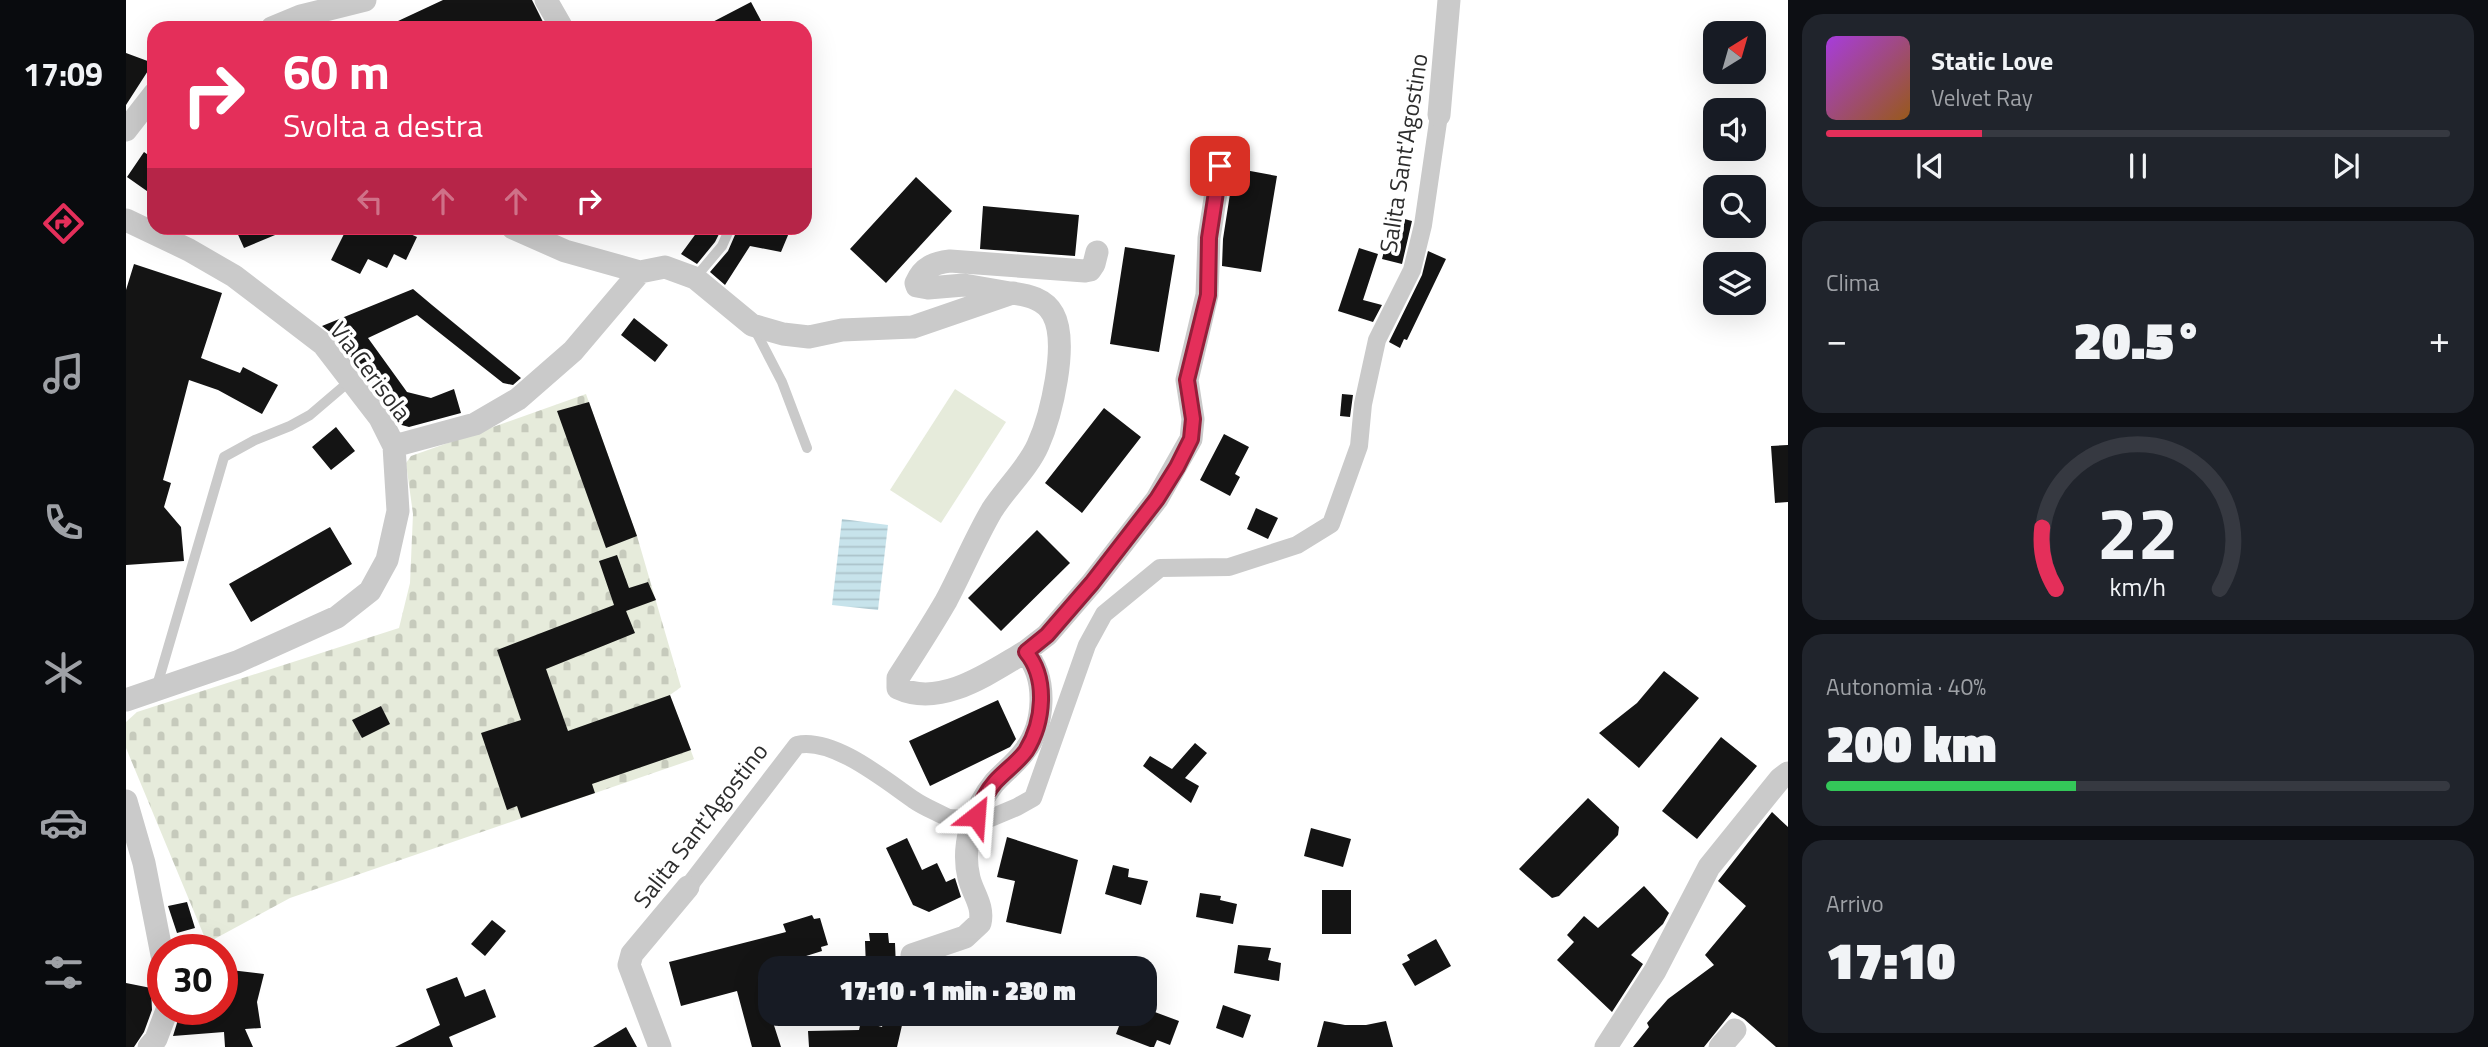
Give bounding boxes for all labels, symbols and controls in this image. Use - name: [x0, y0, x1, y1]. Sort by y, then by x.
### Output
- north arrow: [1703, 21, 1766, 84]
- map controls: [1703, 21, 1766, 315]
- text: 60 m: [283, 33, 390, 108]
- text: Static Love: [1931, 41, 2053, 80]
- icon: right: [168, 49, 259, 140]
- text: 17:09: [23, 50, 103, 98]
- street label: Salita Sant'Agostino: [1369, 51, 1437, 255]
- text: Velvet Ray: [1931, 80, 2033, 115]
- button: sound: [1703, 98, 1766, 161]
- text: Svolta a destra: [283, 101, 483, 149]
- pin: [1190, 136, 1250, 196]
- icon: arrive: [1201, 147, 1239, 185]
- icon: previous: [1911, 147, 1949, 185]
- icon: pause: [2119, 147, 2157, 185]
- icon: next: [2327, 147, 2365, 185]
- button: search: [1703, 175, 1766, 238]
- icon: left: [351, 182, 389, 220]
- icon: ahead: [424, 182, 462, 220]
- icon: ahead: [497, 182, 535, 220]
- icon: right: [570, 182, 608, 220]
- icon: directions: [39, 199, 88, 248]
- button: layers: [1703, 252, 1766, 315]
- text: Clima: [1826, 265, 1880, 300]
- text: 20.5°: [2073, 300, 2203, 379]
- text: −: [1826, 310, 1847, 368]
- text: +: [2429, 310, 2450, 368]
- street label: Via Cerisola: [322, 314, 420, 428]
- icon: music: [39, 349, 88, 398]
- text: 22: [2097, 478, 2179, 588]
- icon: phone: [39, 498, 88, 547]
- text: km/h: [2110, 568, 2166, 606]
- icon: climate: [39, 648, 88, 697]
- text: Autonomia · 40%: [1826, 669, 1986, 704]
- text: 200 km: [1826, 703, 1997, 782]
- street label: Salita Sant'Agostino: [624, 735, 776, 915]
- position arrow: [939, 779, 1013, 853]
- icon: car: [39, 798, 88, 847]
- text: Arrivo: [1826, 886, 1884, 921]
- text: 17:10: [1826, 920, 1955, 999]
- speed limit sign: 30: [147, 934, 238, 1025]
- icon: filters: [39, 948, 88, 997]
- text: 17:10 · 1 min · 230 m: [839, 971, 1076, 1010]

